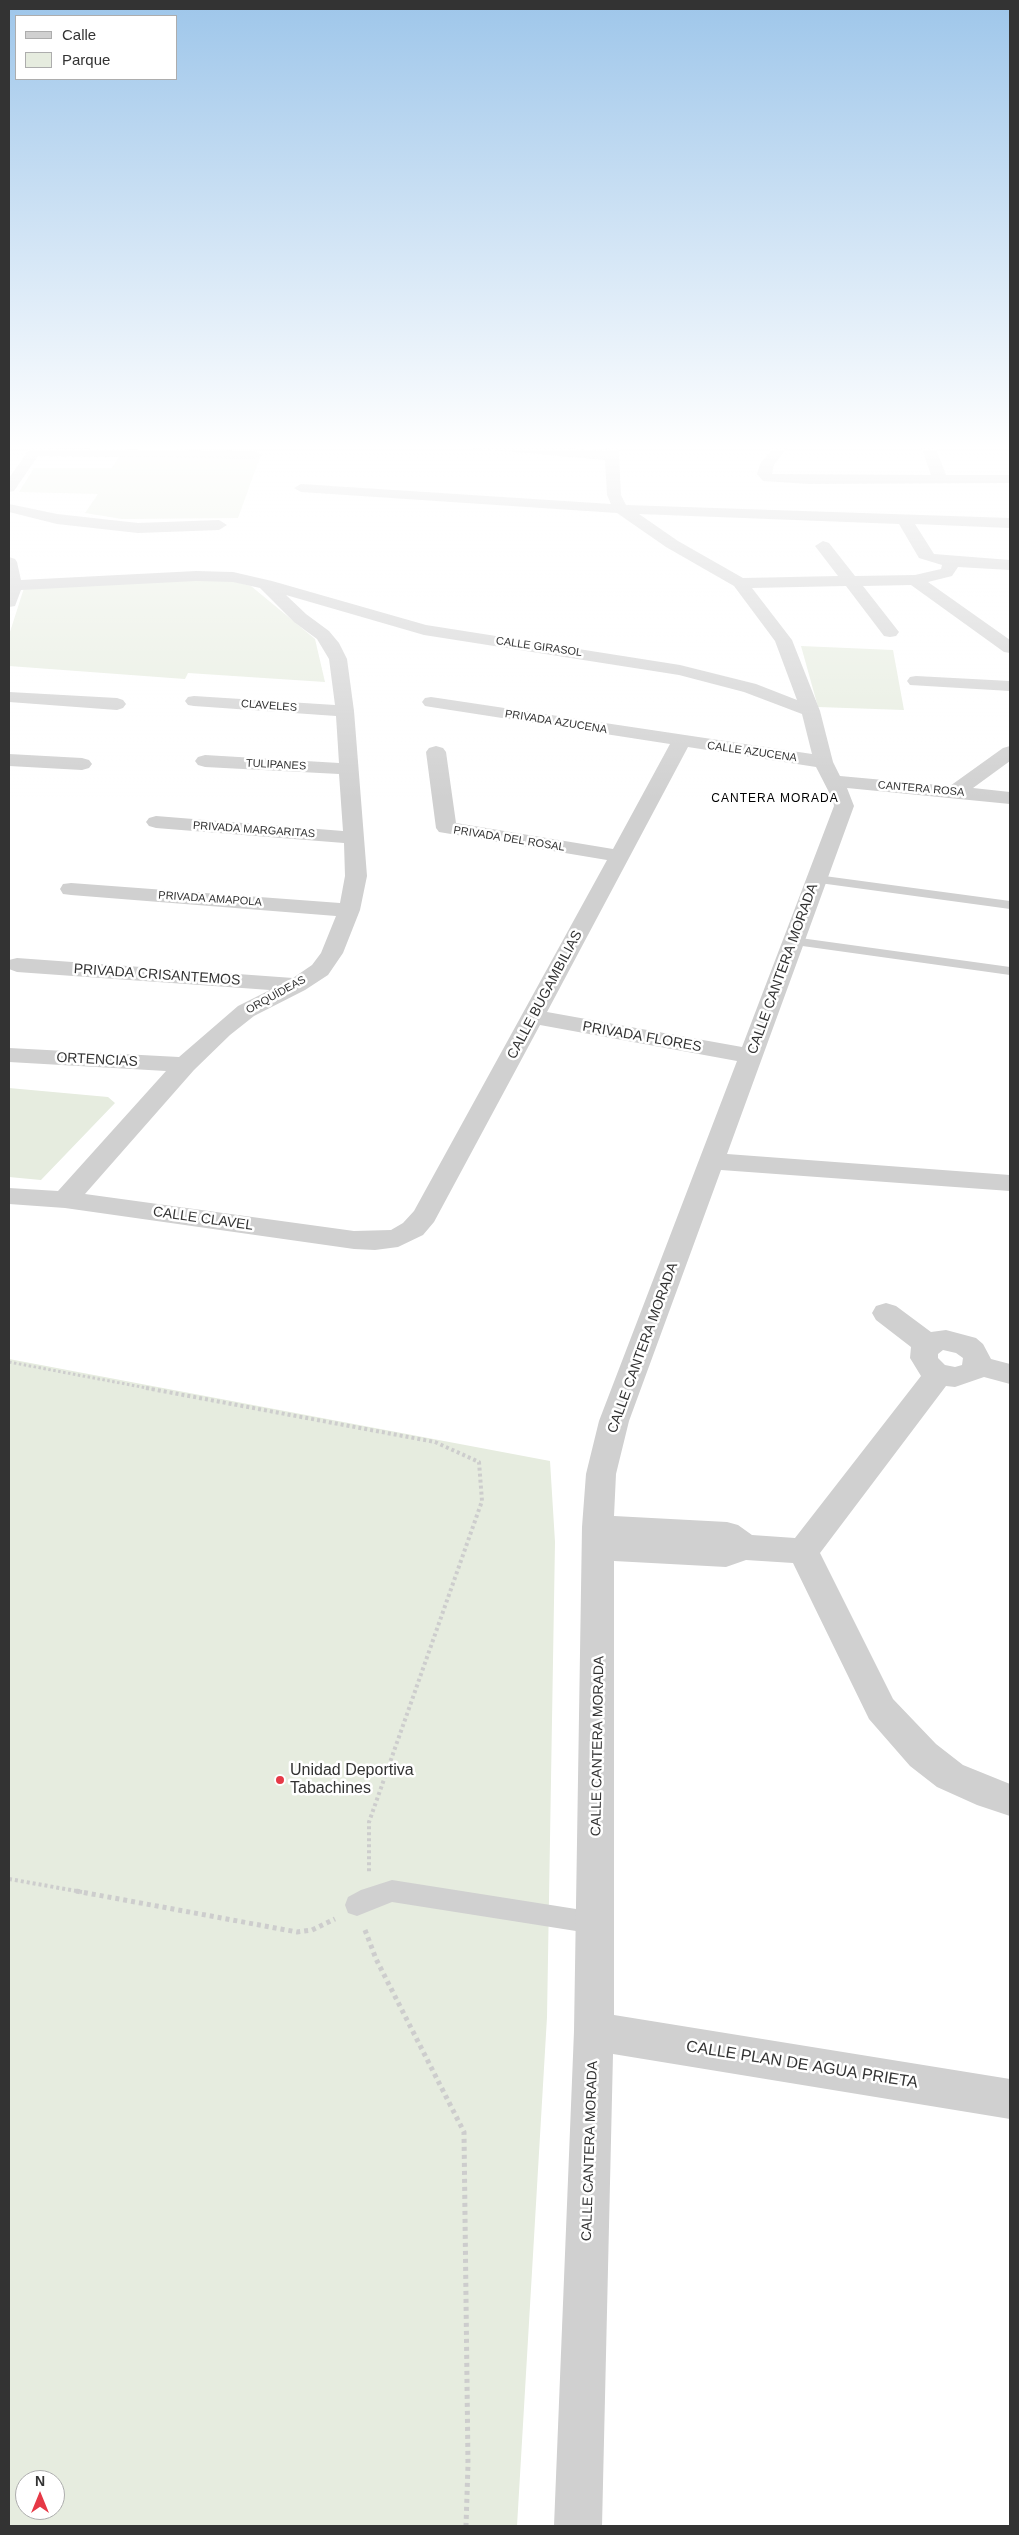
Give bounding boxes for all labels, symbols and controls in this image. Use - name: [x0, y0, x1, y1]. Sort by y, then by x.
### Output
- legend: [15, 15, 178, 80]
- text: Calle: [62, 26, 96, 43]
- text: Parque: [62, 51, 110, 68]
- street label: CALLE GIRASOL: [495, 634, 583, 660]
- street label: CLAVELES: [241, 697, 297, 715]
- street label: PRIVADA AZUCENA: [504, 707, 608, 737]
- street label: CALLE AZUCENA: [706, 739, 798, 765]
- street label: TULIPANES: [246, 757, 306, 773]
- street label: CANTERA ROSA: [877, 779, 965, 799]
- district label: CANTERA MORADA: [710, 792, 840, 806]
- street label: PRIVADA MARGARITAS: [192, 819, 316, 841]
- street label: PRIVADA DEL ROSAL: [453, 824, 565, 854]
- street label: CALLE CANTERA MORADA: [744, 881, 822, 1057]
- street label: PRIVADA AMAPOLA: [158, 889, 262, 909]
- street label: CALLE BUGAMBILIAS: [504, 928, 586, 1062]
- street label: PRIVADA CRISANTEMOS: [73, 961, 241, 989]
- street label: ORQUÍDEAS: [244, 973, 308, 1017]
- street label: PRIVADA FLORES: [581, 1018, 703, 1056]
- street label: ORTENCIAS: [56, 1049, 138, 1071]
- street label: CALLE CLAVEL: [152, 1204, 254, 1234]
- street label: CALLE CANTERA MORADA: [604, 1260, 682, 1436]
- street label: CALLE CANTERA MORADA: [588, 1656, 608, 1836]
- place label: Unidad Deportiva Tabachines: [290, 1761, 414, 1799]
- marker: Unidad Deportiva Tabachines: [274, 1774, 286, 1786]
- street label: CALLE PLAN DE AGUA PRIETA: [685, 2037, 919, 2093]
- street label: CALLE CANTERA MORADA: [578, 2061, 602, 2241]
- north arrow: [15, 2470, 65, 2520]
- text: N: [35, 2473, 45, 2489]

